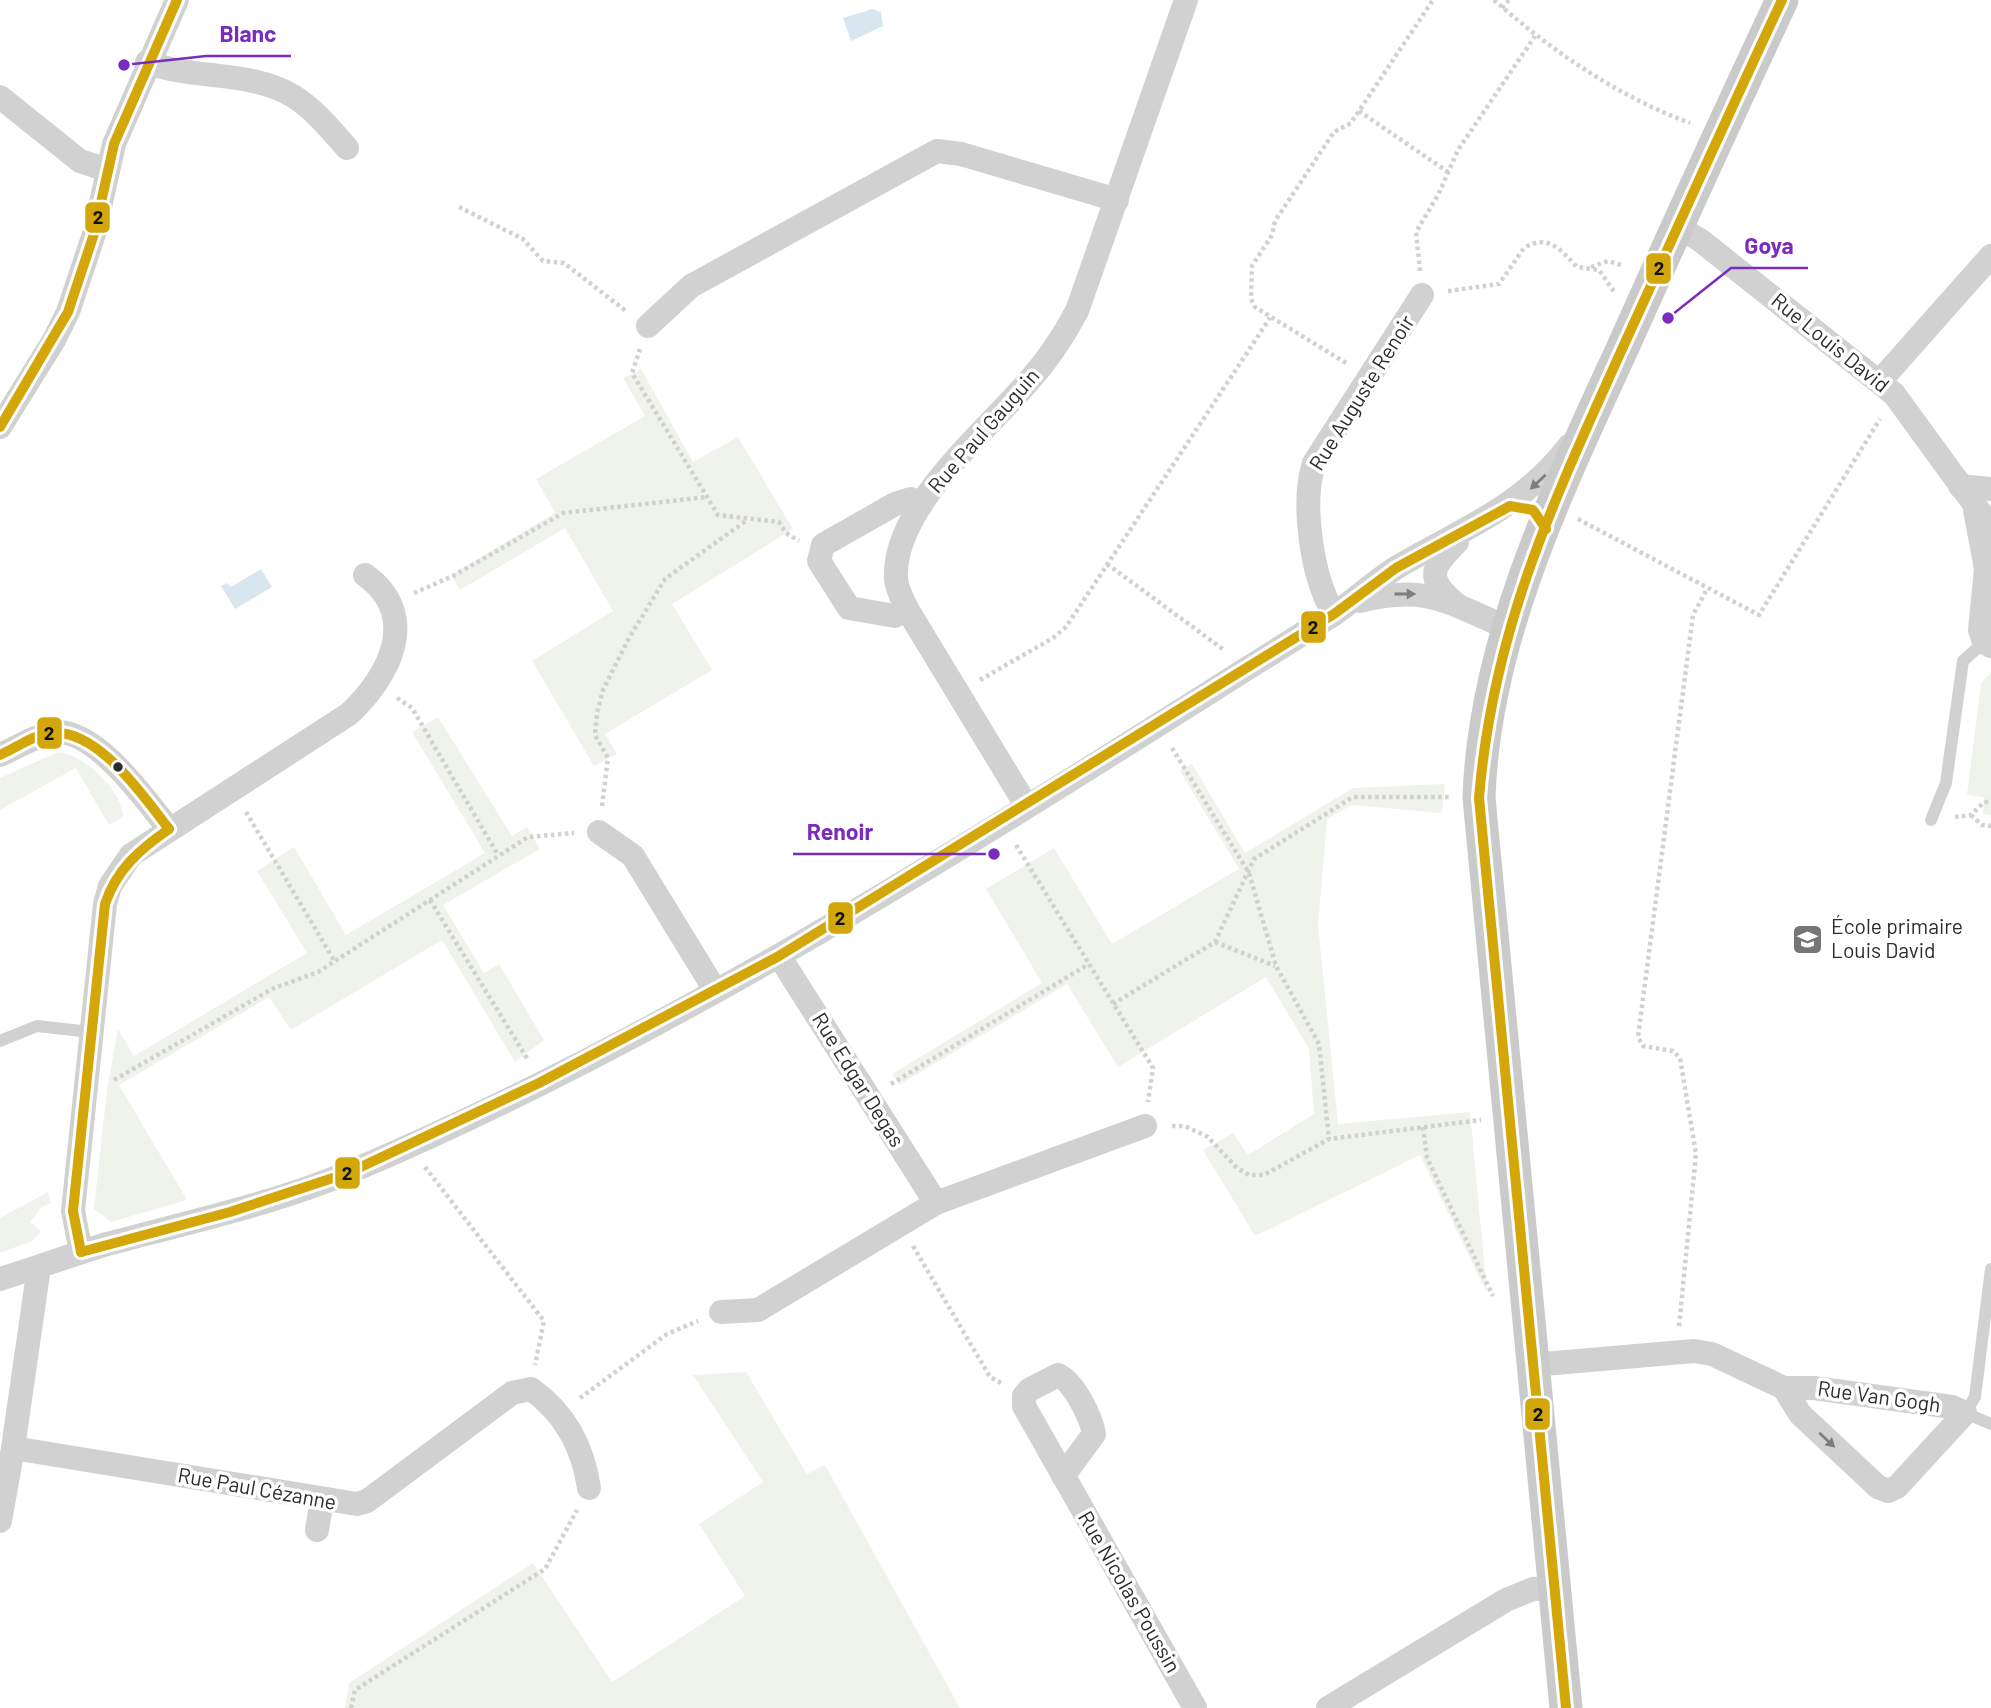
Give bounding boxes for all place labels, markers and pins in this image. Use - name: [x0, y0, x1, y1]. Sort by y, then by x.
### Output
- callout: Blanc: [206, 12, 291, 56]
- callout: Goya: [1731, 224, 1808, 268]
- unlabelled marker: [111, 760, 125, 774]
- callout: Renoir: [793, 810, 887, 854]
- place label: École primaire Louis David: [1831, 913, 1963, 962]
- school or university icon: École primaire Louis David: [1791, 922, 1825, 956]

